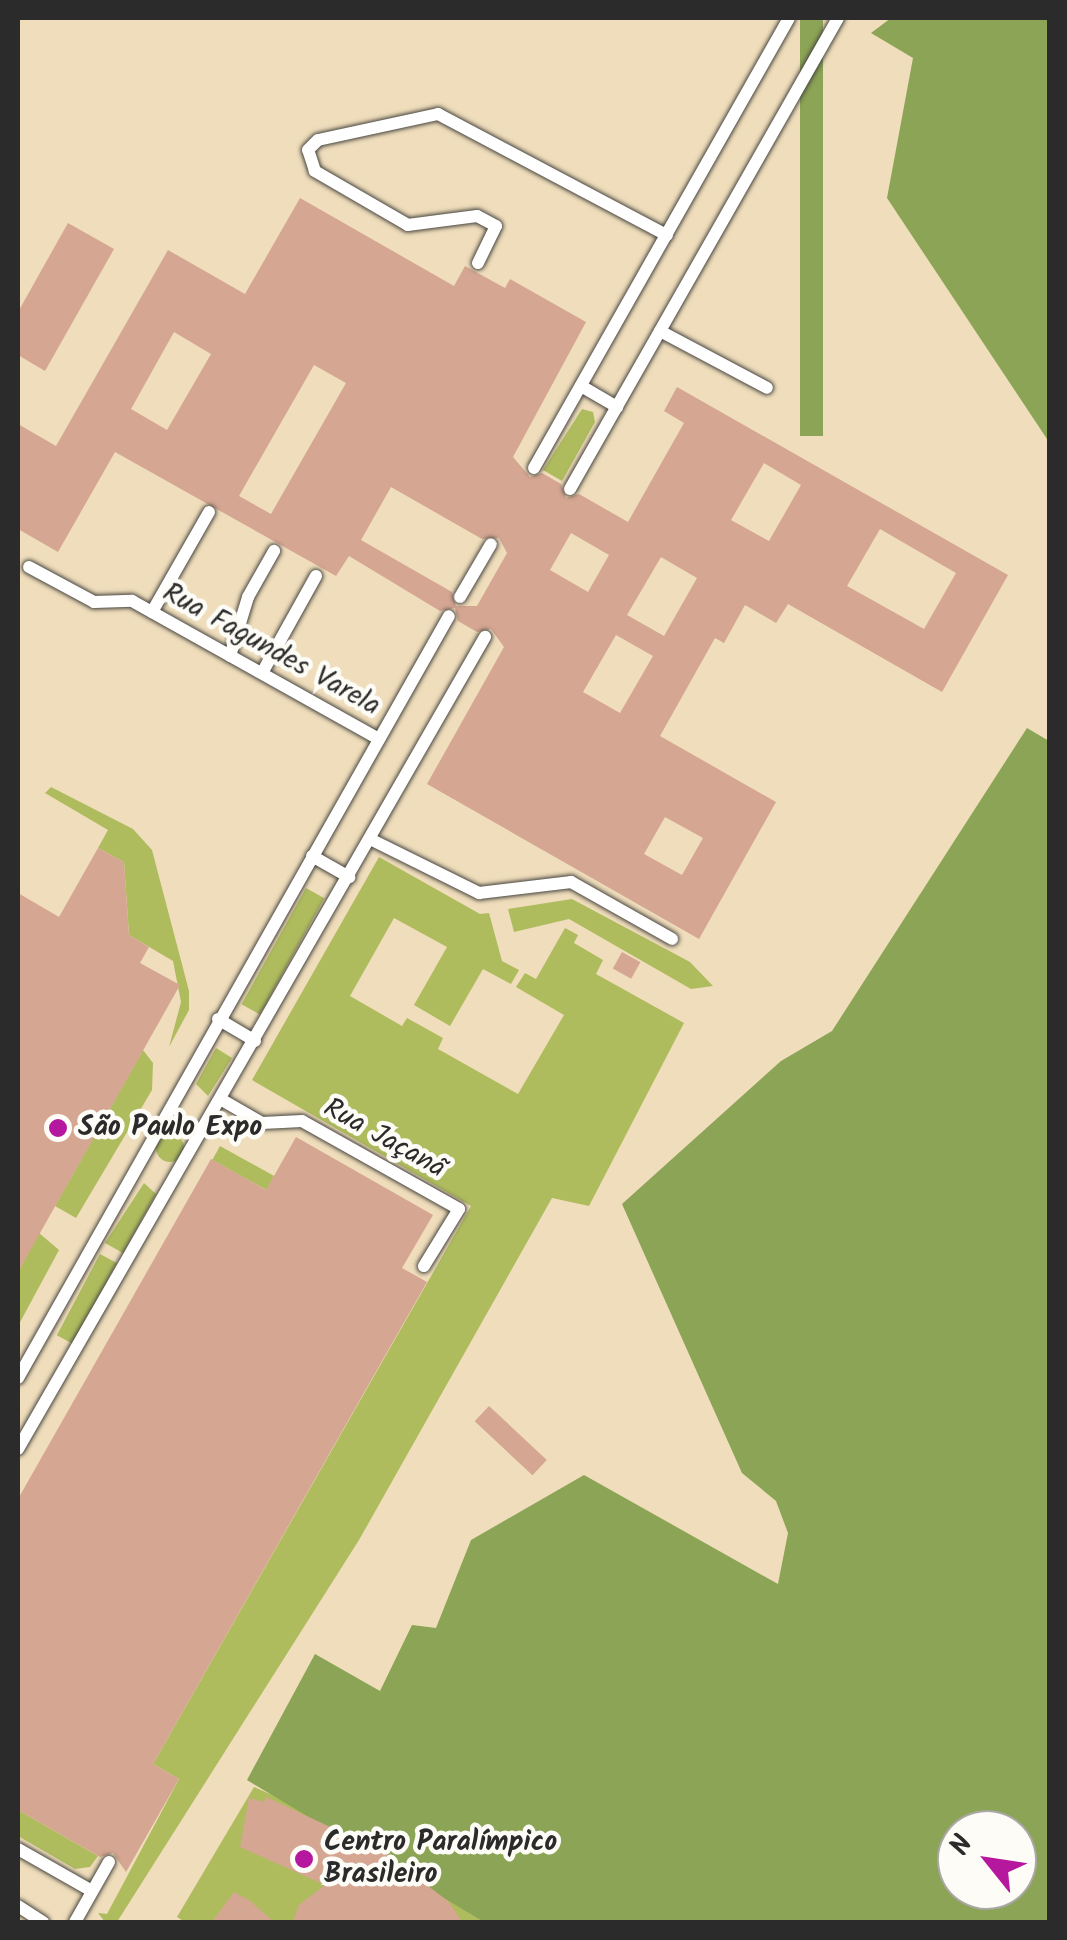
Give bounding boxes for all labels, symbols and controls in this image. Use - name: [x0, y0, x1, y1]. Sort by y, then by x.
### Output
- street label: Rua Fagundes Varela: [156, 576, 386, 724]
- street label: Rua Jaçanã: [317, 1092, 451, 1186]
- place label: São Paulo Expo: [78, 1111, 262, 1145]
- marker: São Paulo Expo: [47, 1117, 69, 1139]
- north arrow: [937, 1810, 1037, 1910]
- place label: Centro Paralímpico Brasileiro: [324, 1826, 557, 1892]
- text: N: [938, 1827, 986, 1865]
- marker: Centro Paralímpico Brasileiro: [293, 1848, 315, 1870]

